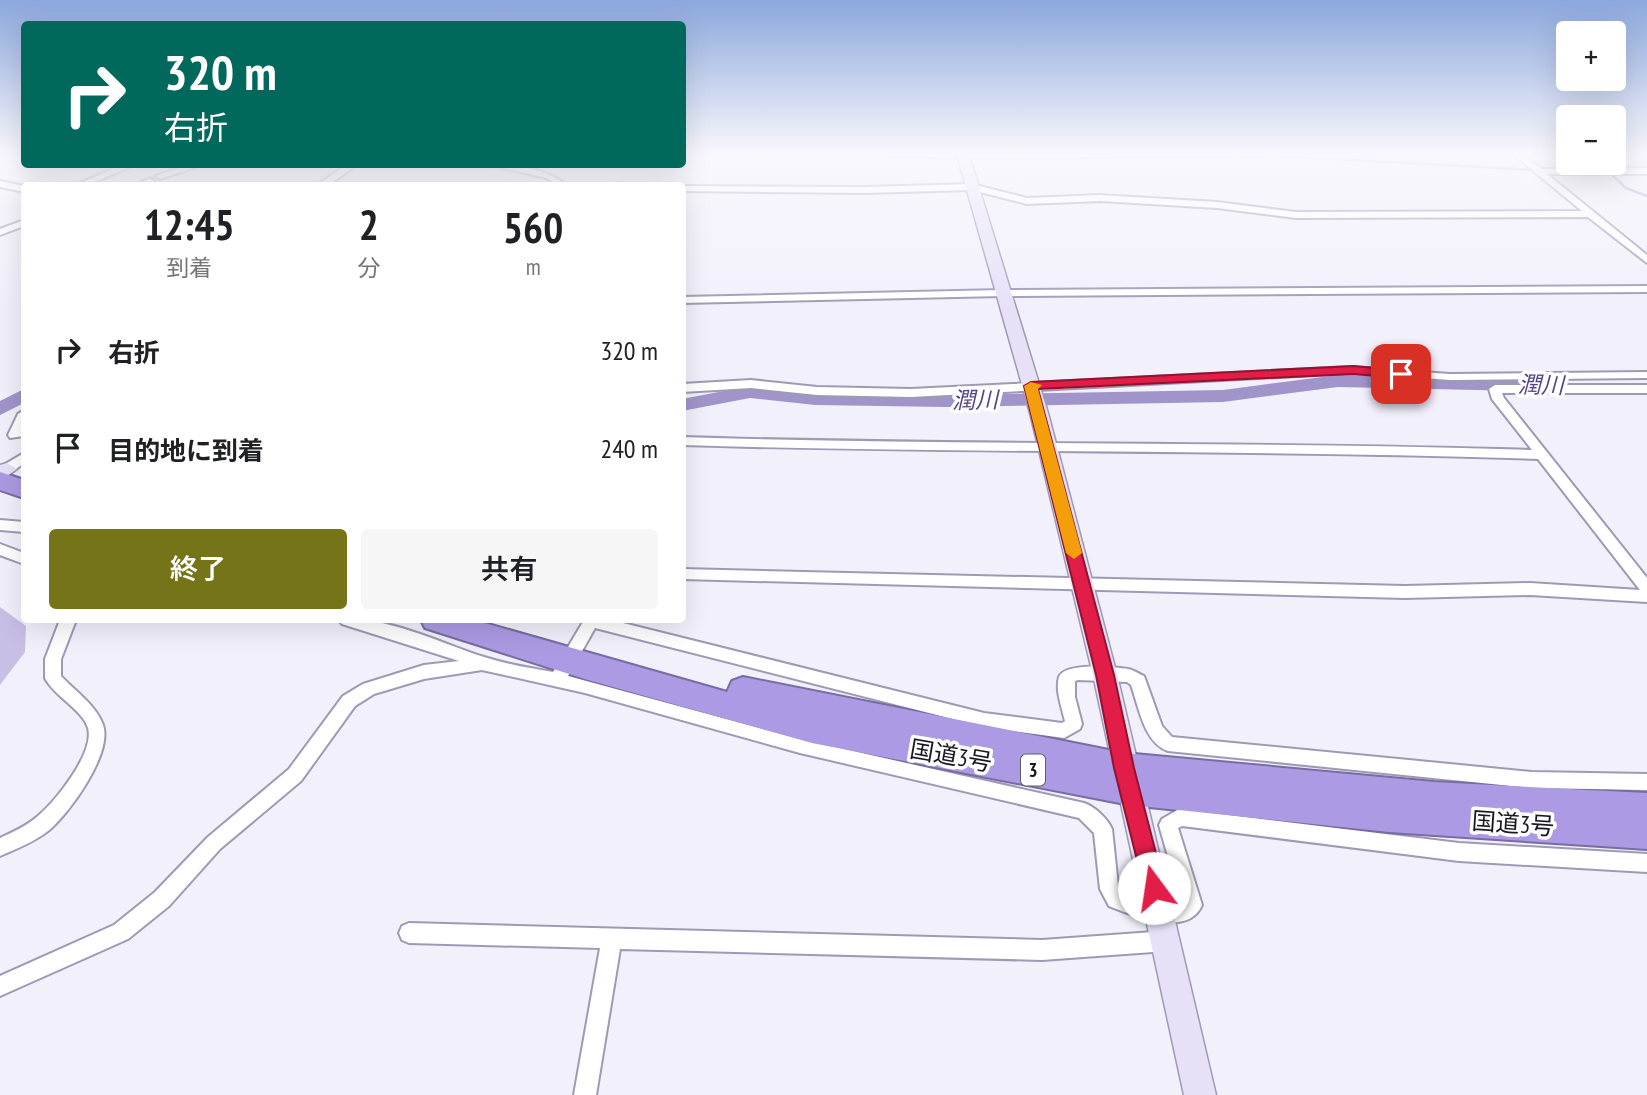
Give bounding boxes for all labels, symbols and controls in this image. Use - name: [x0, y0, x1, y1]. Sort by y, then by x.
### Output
- map controls: [1556, 21, 1626, 175]
- button: +: [1556, 21, 1626, 91]
- text: 320 m: [164, 40, 277, 104]
- icon: right: [49, 49, 140, 140]
- button: −: [1556, 105, 1626, 175]
- text: 右折: [164, 106, 228, 148]
- text: 12:45: [144, 197, 235, 252]
- text: 2: [359, 197, 379, 252]
- text: 560: [503, 200, 563, 255]
- text: m: [526, 252, 541, 281]
- text: 到着: [166, 253, 212, 282]
- text: 分: [357, 253, 380, 282]
- icon: right: [49, 331, 87, 369]
- text: 320 m: [600, 334, 658, 367]
- text: 右折: [108, 336, 160, 369]
- pin: [1371, 344, 1431, 404]
- icon: arrive: [1382, 355, 1420, 393]
- water label: 潤川: [1518, 370, 1567, 399]
- water label: 潤川: [952, 385, 1001, 414]
- icon: arrive: [49, 429, 87, 467]
- text: 240 m: [600, 432, 658, 465]
- text: 目的地に到着: [108, 434, 264, 467]
- button: 終了: [49, 529, 347, 609]
- button: 共有: [361, 529, 658, 609]
- street label: 国道3号: [908, 733, 995, 778]
- road number: 3: [1021, 754, 1045, 786]
- street label: 国道3号: [1471, 805, 1555, 842]
- position arrow: [1117, 851, 1191, 925]

